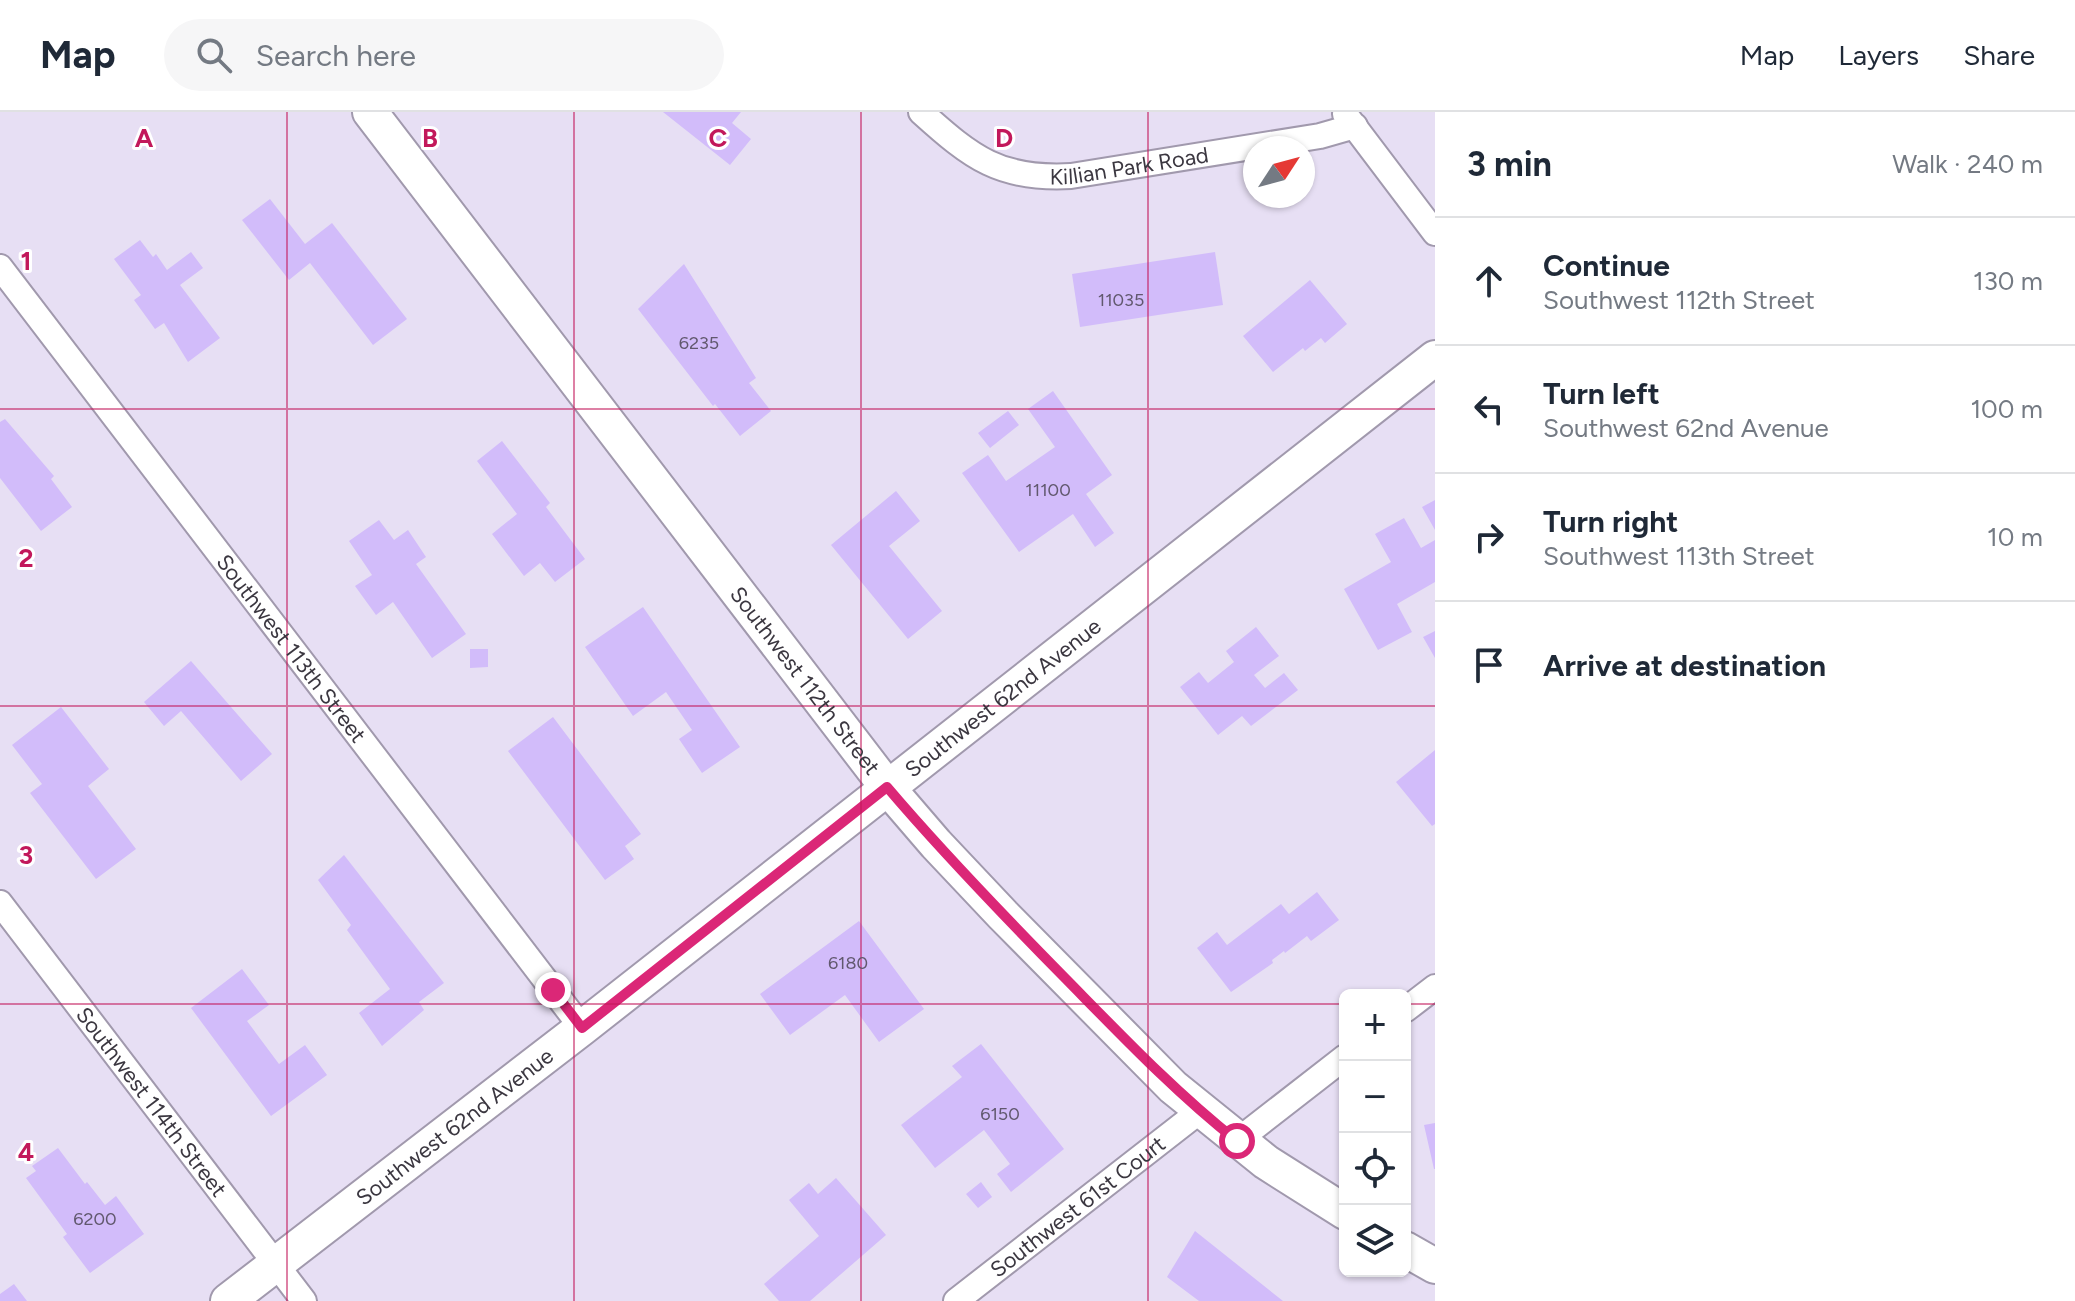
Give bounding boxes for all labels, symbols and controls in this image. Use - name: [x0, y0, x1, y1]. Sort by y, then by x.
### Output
- search box: [164, 19, 724, 91]
- text: Map: [40, 32, 116, 78]
- icon: search: [192, 33, 236, 77]
- text: Search here: [256, 37, 416, 74]
- text: Map: [1740, 38, 1794, 72]
- text: Layers: [1838, 38, 1919, 72]
- text: Share: [1963, 38, 2035, 72]
- text: A: [135, 122, 154, 154]
- text: B: [422, 122, 438, 154]
- text: C: [709, 122, 728, 154]
- text: D: [995, 122, 1013, 154]
- north arrow: [1243, 136, 1315, 208]
- street label: Killian Park Road: [1050, 141, 1210, 190]
- text: 3 min: [1467, 144, 1552, 185]
- text: Walk · 240 m: [1892, 148, 2043, 180]
- text: 1: [21, 245, 31, 277]
- text: Continue: [1543, 247, 1670, 284]
- icon: ahead: [1467, 259, 1511, 303]
- text: 130 m: [1973, 265, 2043, 297]
- text: Southwest 112th Street: [1543, 284, 1815, 316]
- house number: 11035: [1098, 289, 1144, 311]
- house number: 6235: [679, 332, 719, 354]
- text: Turn left: [1543, 375, 1660, 412]
- icon: left: [1467, 387, 1511, 431]
- text: 100 m: [1970, 393, 2043, 425]
- text: Southwest 62nd Avenue: [1543, 412, 1829, 444]
- house number: 11100: [1025, 479, 1071, 501]
- text: Turn right: [1543, 503, 1678, 540]
- icon: right: [1467, 515, 1511, 559]
- text: 10 m: [1987, 521, 2043, 553]
- text: Southwest 113th Street: [1543, 540, 1815, 572]
- text: 2: [18, 542, 34, 574]
- street label: Southwest 113th Street: [211, 549, 372, 748]
- street label: Southwest 112th Street: [724, 581, 886, 780]
- street label: Southwest 62nd Avenue: [900, 613, 1106, 783]
- icon: arrive: [1467, 643, 1511, 687]
- text: Arrive at destination: [1543, 647, 1826, 684]
- text: 3: [19, 839, 33, 871]
- house number: 6180: [828, 952, 868, 974]
- route end: [535, 972, 571, 1008]
- map controls: [1339, 989, 1411, 1277]
- button: +: [1339, 989, 1411, 1061]
- street label: Southwest 114th Street: [70, 1002, 232, 1202]
- street label: Southwest 62nd Avenue: [351, 1042, 559, 1211]
- button: −: [1339, 1061, 1411, 1133]
- house number: 6150: [980, 1103, 1020, 1125]
- route start: [1219, 1123, 1255, 1159]
- street label: Southwest 61st Court: [985, 1130, 1171, 1283]
- button: locate: [1339, 1133, 1411, 1205]
- text: 4: [18, 1136, 34, 1168]
- button: layers: [1339, 1205, 1411, 1277]
- house number: 6200: [73, 1208, 117, 1230]

